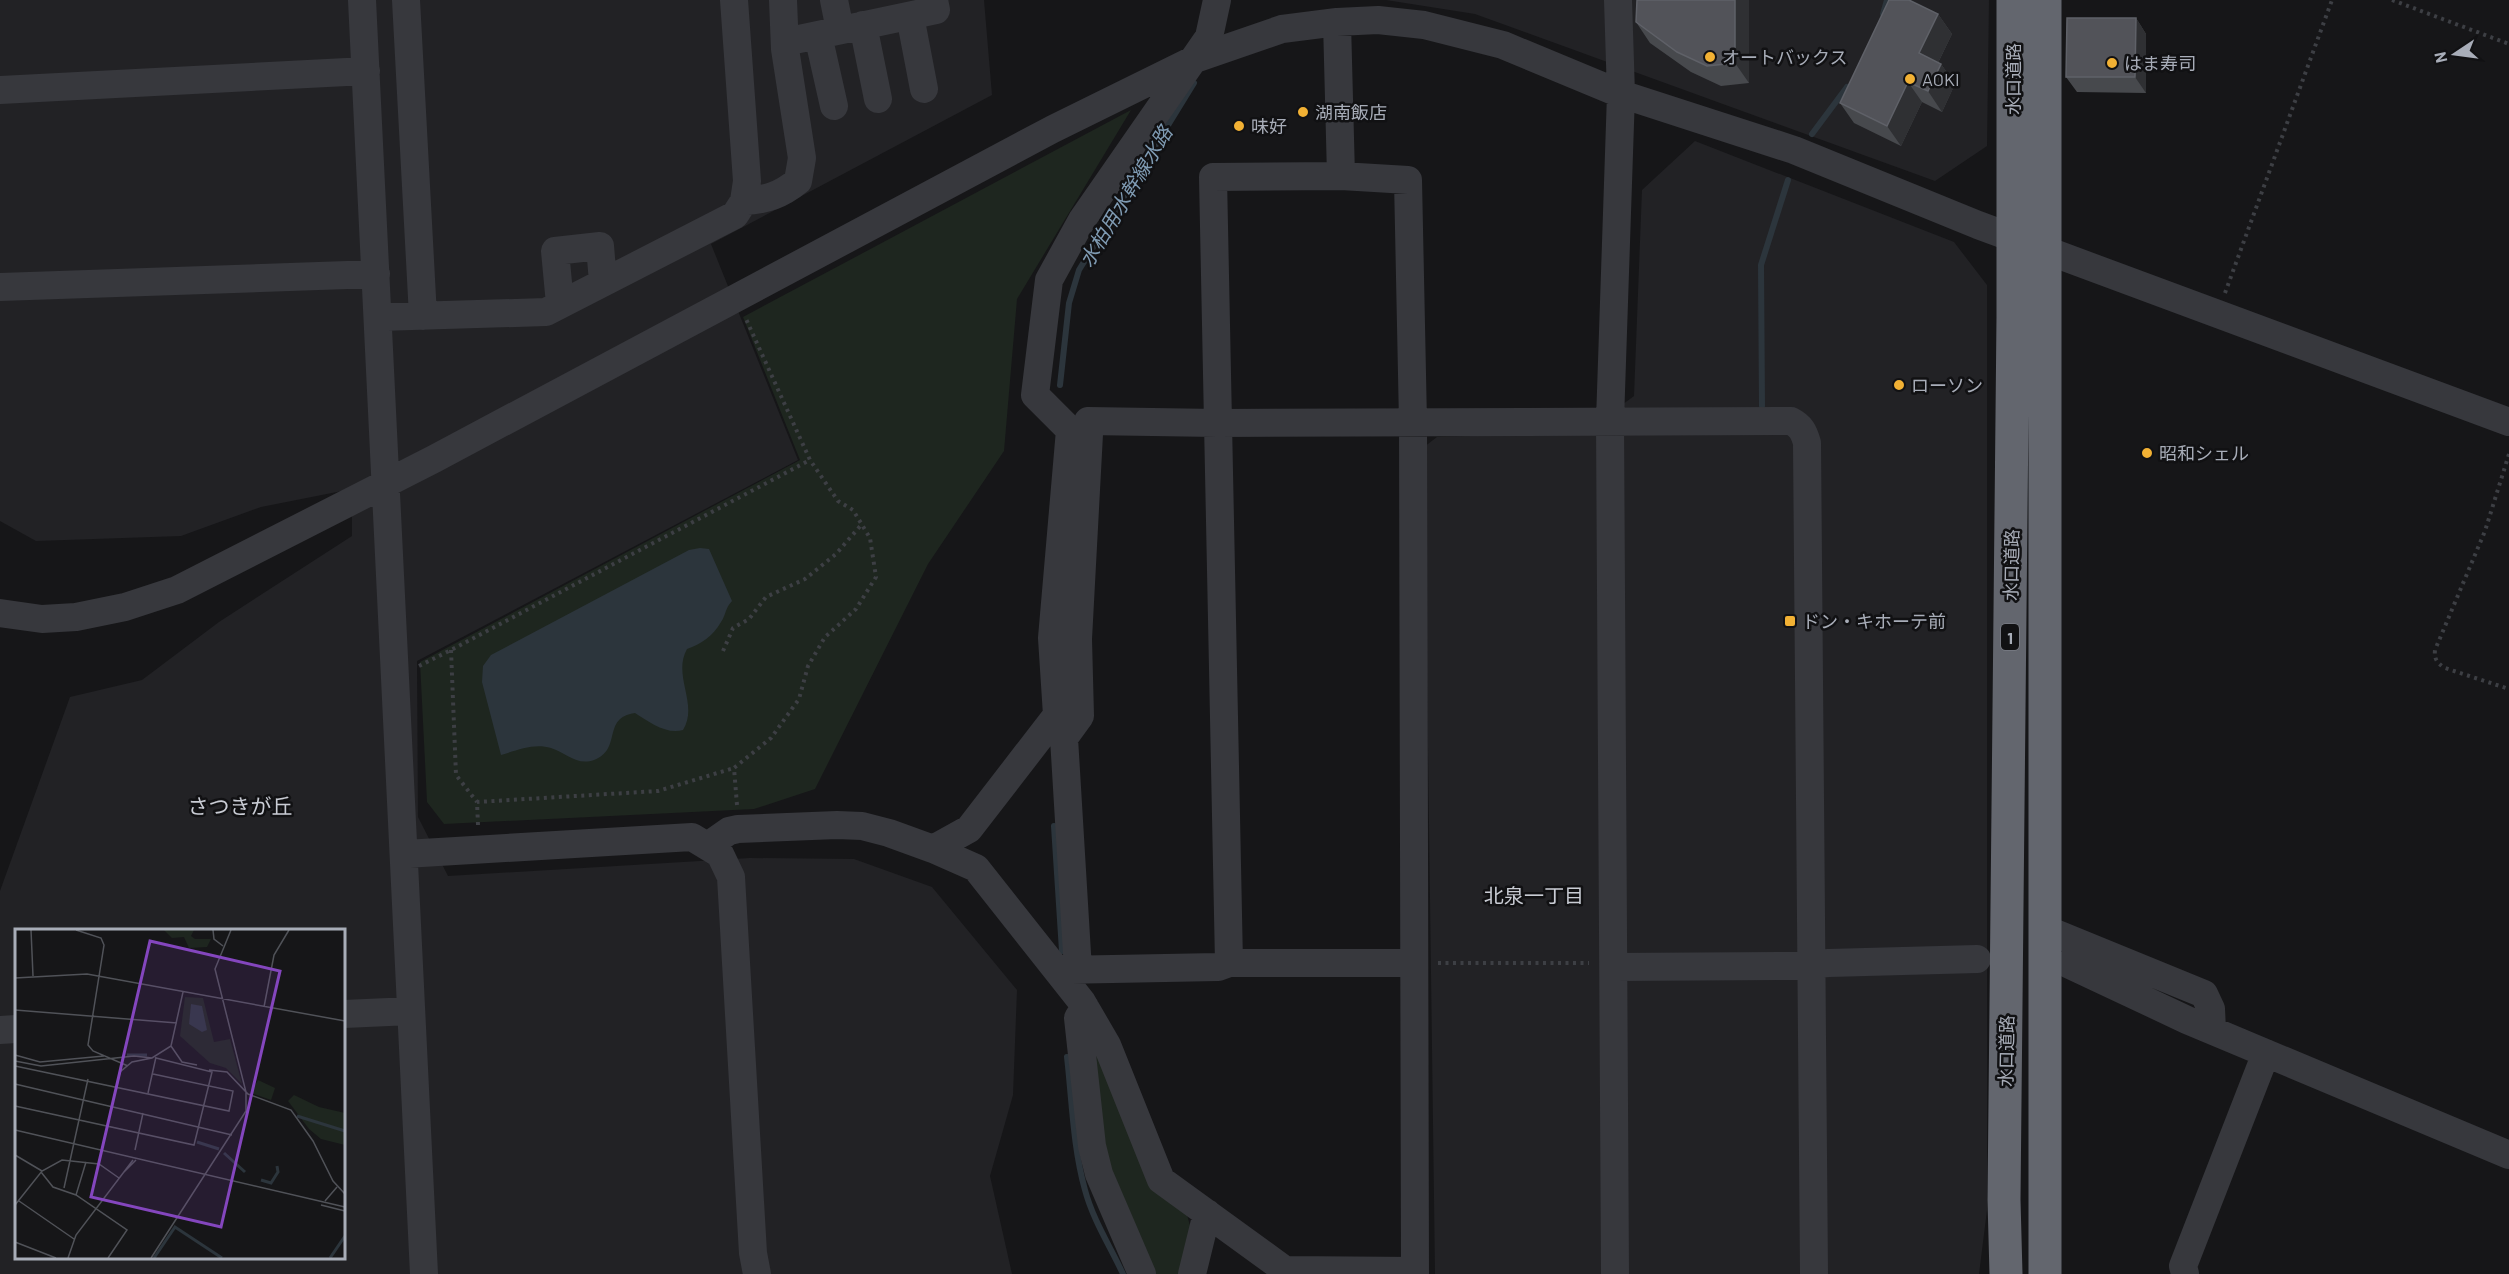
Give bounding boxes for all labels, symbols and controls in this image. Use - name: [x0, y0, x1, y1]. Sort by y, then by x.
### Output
- north arrow: [2425, 24, 2485, 84]
- street label: 水口道路: [2002, 43, 2024, 115]
- place label: オートバックス: [1722, 46, 1847, 68]
- marker: オートバックス: [1703, 50, 1717, 64]
- text: N: [2429, 50, 2450, 65]
- place label: はま寿司: [2124, 52, 2196, 74]
- marker: はま寿司: [2105, 56, 2119, 70]
- place label: AOKI: [1922, 68, 1960, 90]
- marker: AOKI: [1903, 72, 1917, 86]
- place label: 湖南飯店: [1315, 101, 1387, 123]
- marker: 湖南飯店: [1296, 105, 1310, 119]
- place label: 味好: [1251, 115, 1287, 137]
- marker: 味好: [1232, 119, 1246, 133]
- water label: 水柏用水幹線水路: [1074, 120, 1178, 271]
- place label: ローソン: [1911, 374, 1983, 396]
- marker: ローソン: [1892, 378, 1906, 392]
- place label: 昭和シェル: [2159, 442, 2249, 464]
- marker: 昭和シェル: [2140, 446, 2154, 460]
- street label: 水口道路: [1999, 529, 2023, 601]
- place label: ドン・キホーテ前: [1802, 610, 1946, 632]
- marker: ドン・キホーテ前: [1783, 614, 1797, 628]
- road number: 1: [2001, 624, 2019, 650]
- district label: さつきが丘: [188, 793, 293, 818]
- district label: 北泉一丁目: [1484, 883, 1584, 907]
- inset map: [15, 929, 345, 1259]
- street label: 水口道路: [1994, 1015, 2018, 1087]

